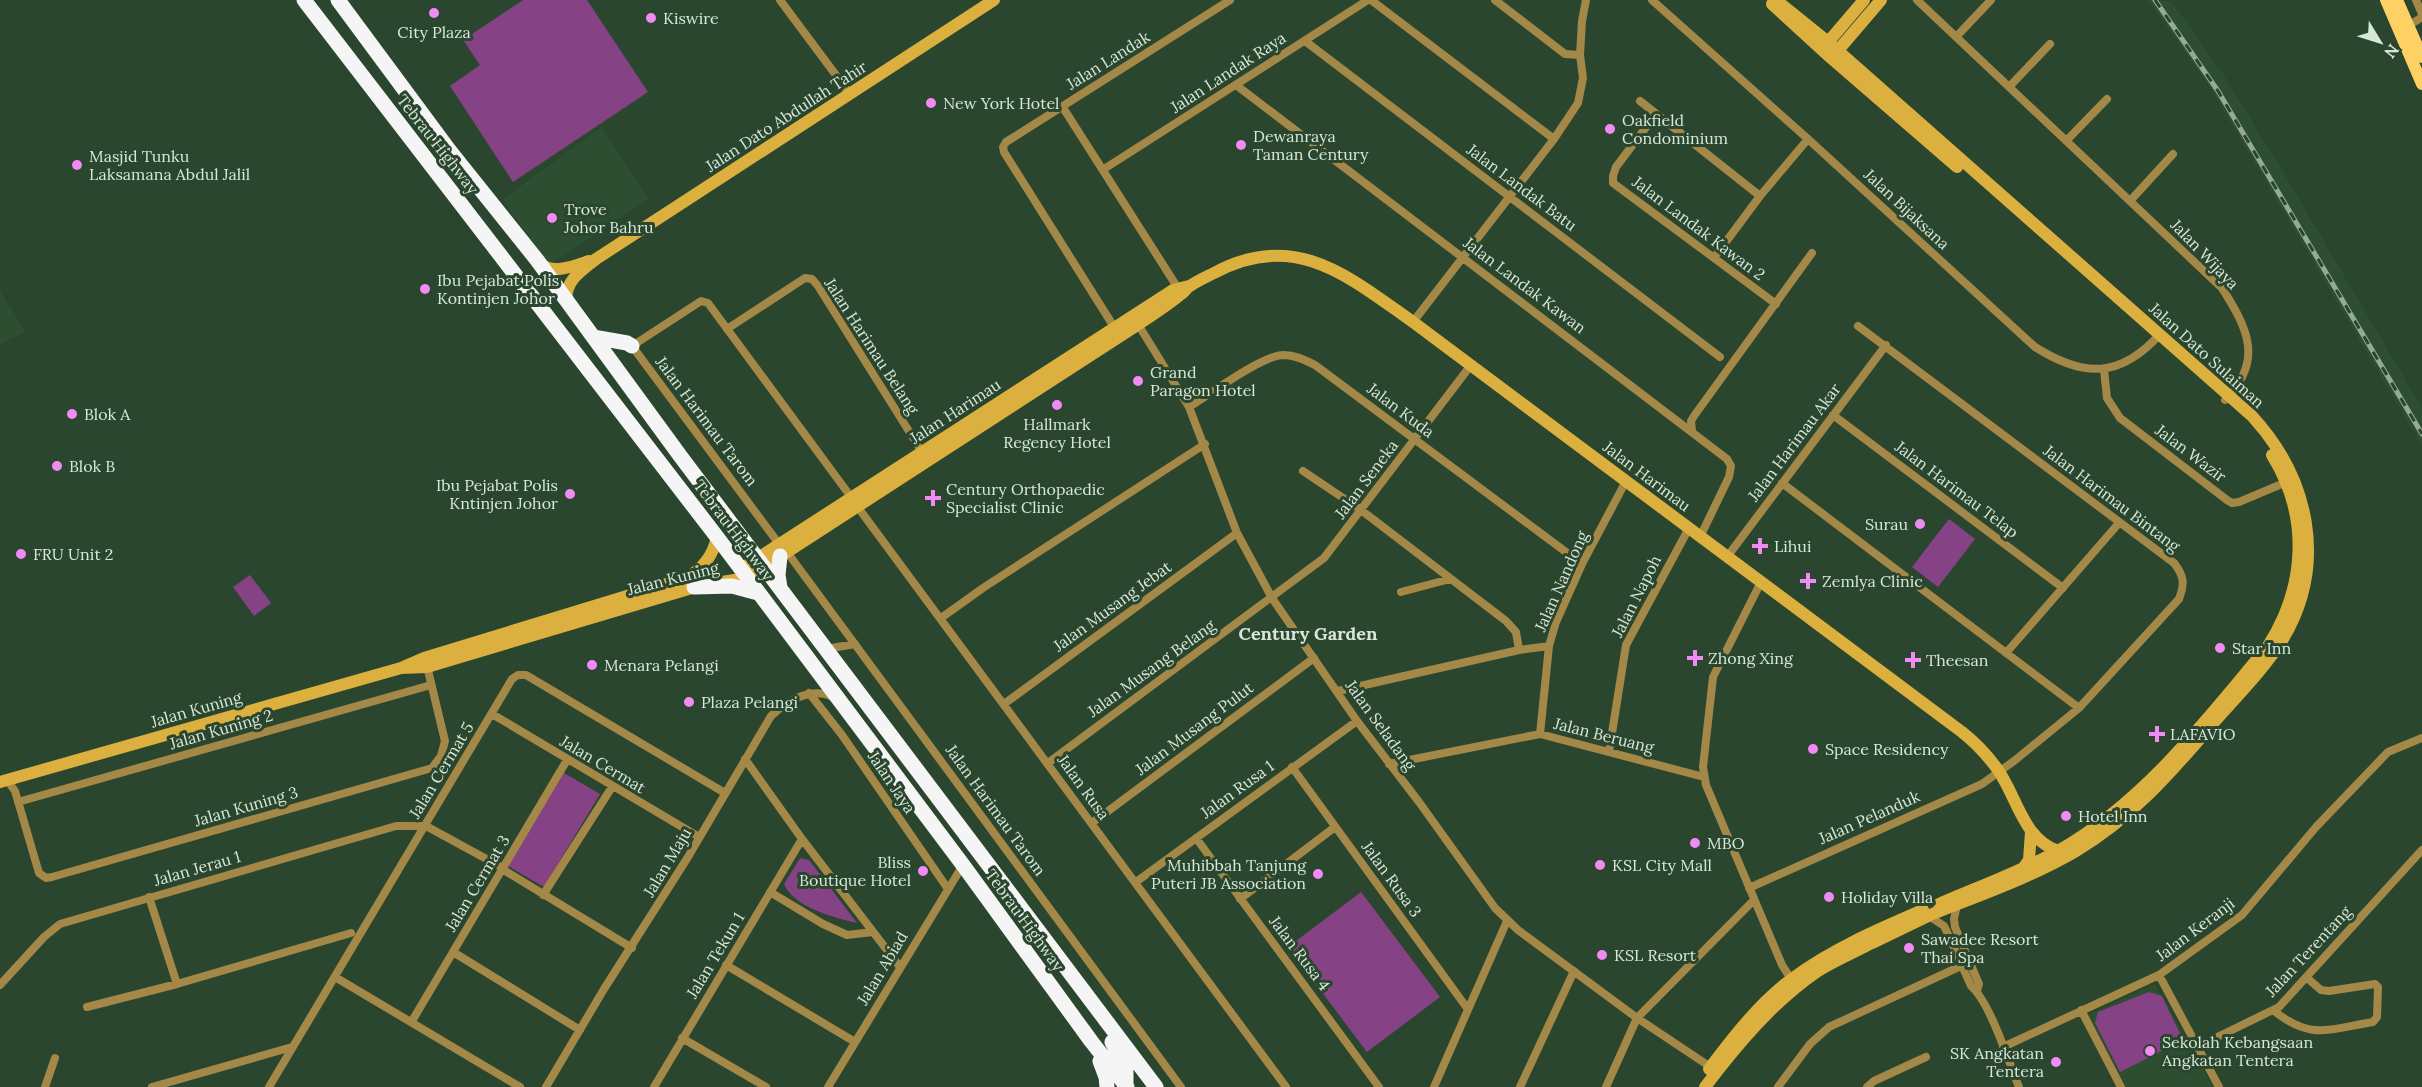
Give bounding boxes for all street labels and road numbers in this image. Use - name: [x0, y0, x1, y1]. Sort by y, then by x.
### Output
- street label: Jalan Landak: [1062, 26, 1154, 94]
- street label: Jalan Landak Raya: [1166, 27, 1289, 117]
- street label: Jalan Dato Abdullah Tahir: [701, 56, 871, 176]
- street label: Tebrau Highway: [393, 90, 483, 198]
- street label: Jalan Landak Batu: [1462, 139, 1581, 235]
- street label: Jalan Bijaksana: [1859, 164, 1954, 254]
- street label: Jalan Landak Kawan 2: [1628, 171, 1769, 284]
- street label: Jalan Wijaya: [2166, 214, 2243, 293]
- street label: Jalan Landak Kawan: [1459, 232, 1590, 338]
- street label: Jalan Harimau Belang: [820, 273, 924, 419]
- street label: Jalan Dato Sulaiman: [2145, 297, 2269, 412]
- street label: Jalan Harimau Tarom: [651, 351, 762, 490]
- street label: Jalan Harimau: [905, 374, 1005, 448]
- street label: Jalan Kuda: [1363, 378, 1438, 442]
- street label: Jalan Harimau Akar: [1743, 379, 1845, 506]
- street label: Jalan Wazir: [2151, 419, 2230, 486]
- street label: Jalan Seneka: [1329, 436, 1402, 523]
- street label: Jalan Harimau: [1598, 436, 1695, 516]
- street label: Jalan Harimau Telap: [1891, 436, 2023, 542]
- street label: Jalan Harimau Bintang: [2039, 440, 2185, 557]
- street label: Tebrau Highway: [690, 476, 779, 585]
- street label: Jalan Nandong: [1529, 527, 1593, 635]
- street label: Jalan Napoh: [1606, 551, 1665, 641]
- street label: Jalan Musang Jebat: [1048, 556, 1176, 656]
- street label: Jalan Kuning: [624, 557, 722, 599]
- street label: Jalan Musang Belang: [1082, 614, 1220, 722]
- street label: Jalan Seladang: [1341, 675, 1421, 775]
- street label: Jalan Musang Pulut: [1130, 677, 1258, 779]
- street label: Jalan Kuning: [147, 686, 245, 732]
- street label: Jalan Kuning 2: [166, 705, 275, 754]
- street label: Jalan Beruang: [1551, 713, 1657, 757]
- street label: Jalan Cermat 5: [404, 718, 478, 823]
- street label: Jalan Cermat: [556, 730, 650, 798]
- street label: Jalan Harimau Tarom: [941, 740, 1050, 880]
- street label: Jalan Jaya: [863, 746, 920, 817]
- street label: Jalan Rusa: [1053, 750, 1114, 824]
- street label: Jalan Rusa 1: [1196, 756, 1278, 823]
- street label: Jalan Kuning 3: [191, 782, 300, 831]
- street label: Jalan Pelanduk: [1814, 786, 1923, 849]
- street label: Jalan Maju: [638, 823, 696, 901]
- street label: Jalan Cermat 3: [440, 831, 514, 936]
- street label: Jalan Rusa 3: [1357, 836, 1426, 921]
- street label: Jalan Jerau 1: [150, 846, 243, 890]
- street label: Tebrau Highway: [981, 865, 1069, 975]
- street label: Jalan Keranji: [2151, 893, 2238, 966]
- street label: Jalan Terentang: [2260, 901, 2356, 1001]
- street label: Jalan Tekun 1: [681, 908, 749, 1002]
- street label: Jalan Rusa 4: [1265, 911, 1335, 995]
- street label: Jalan Abiad: [852, 927, 912, 1009]

